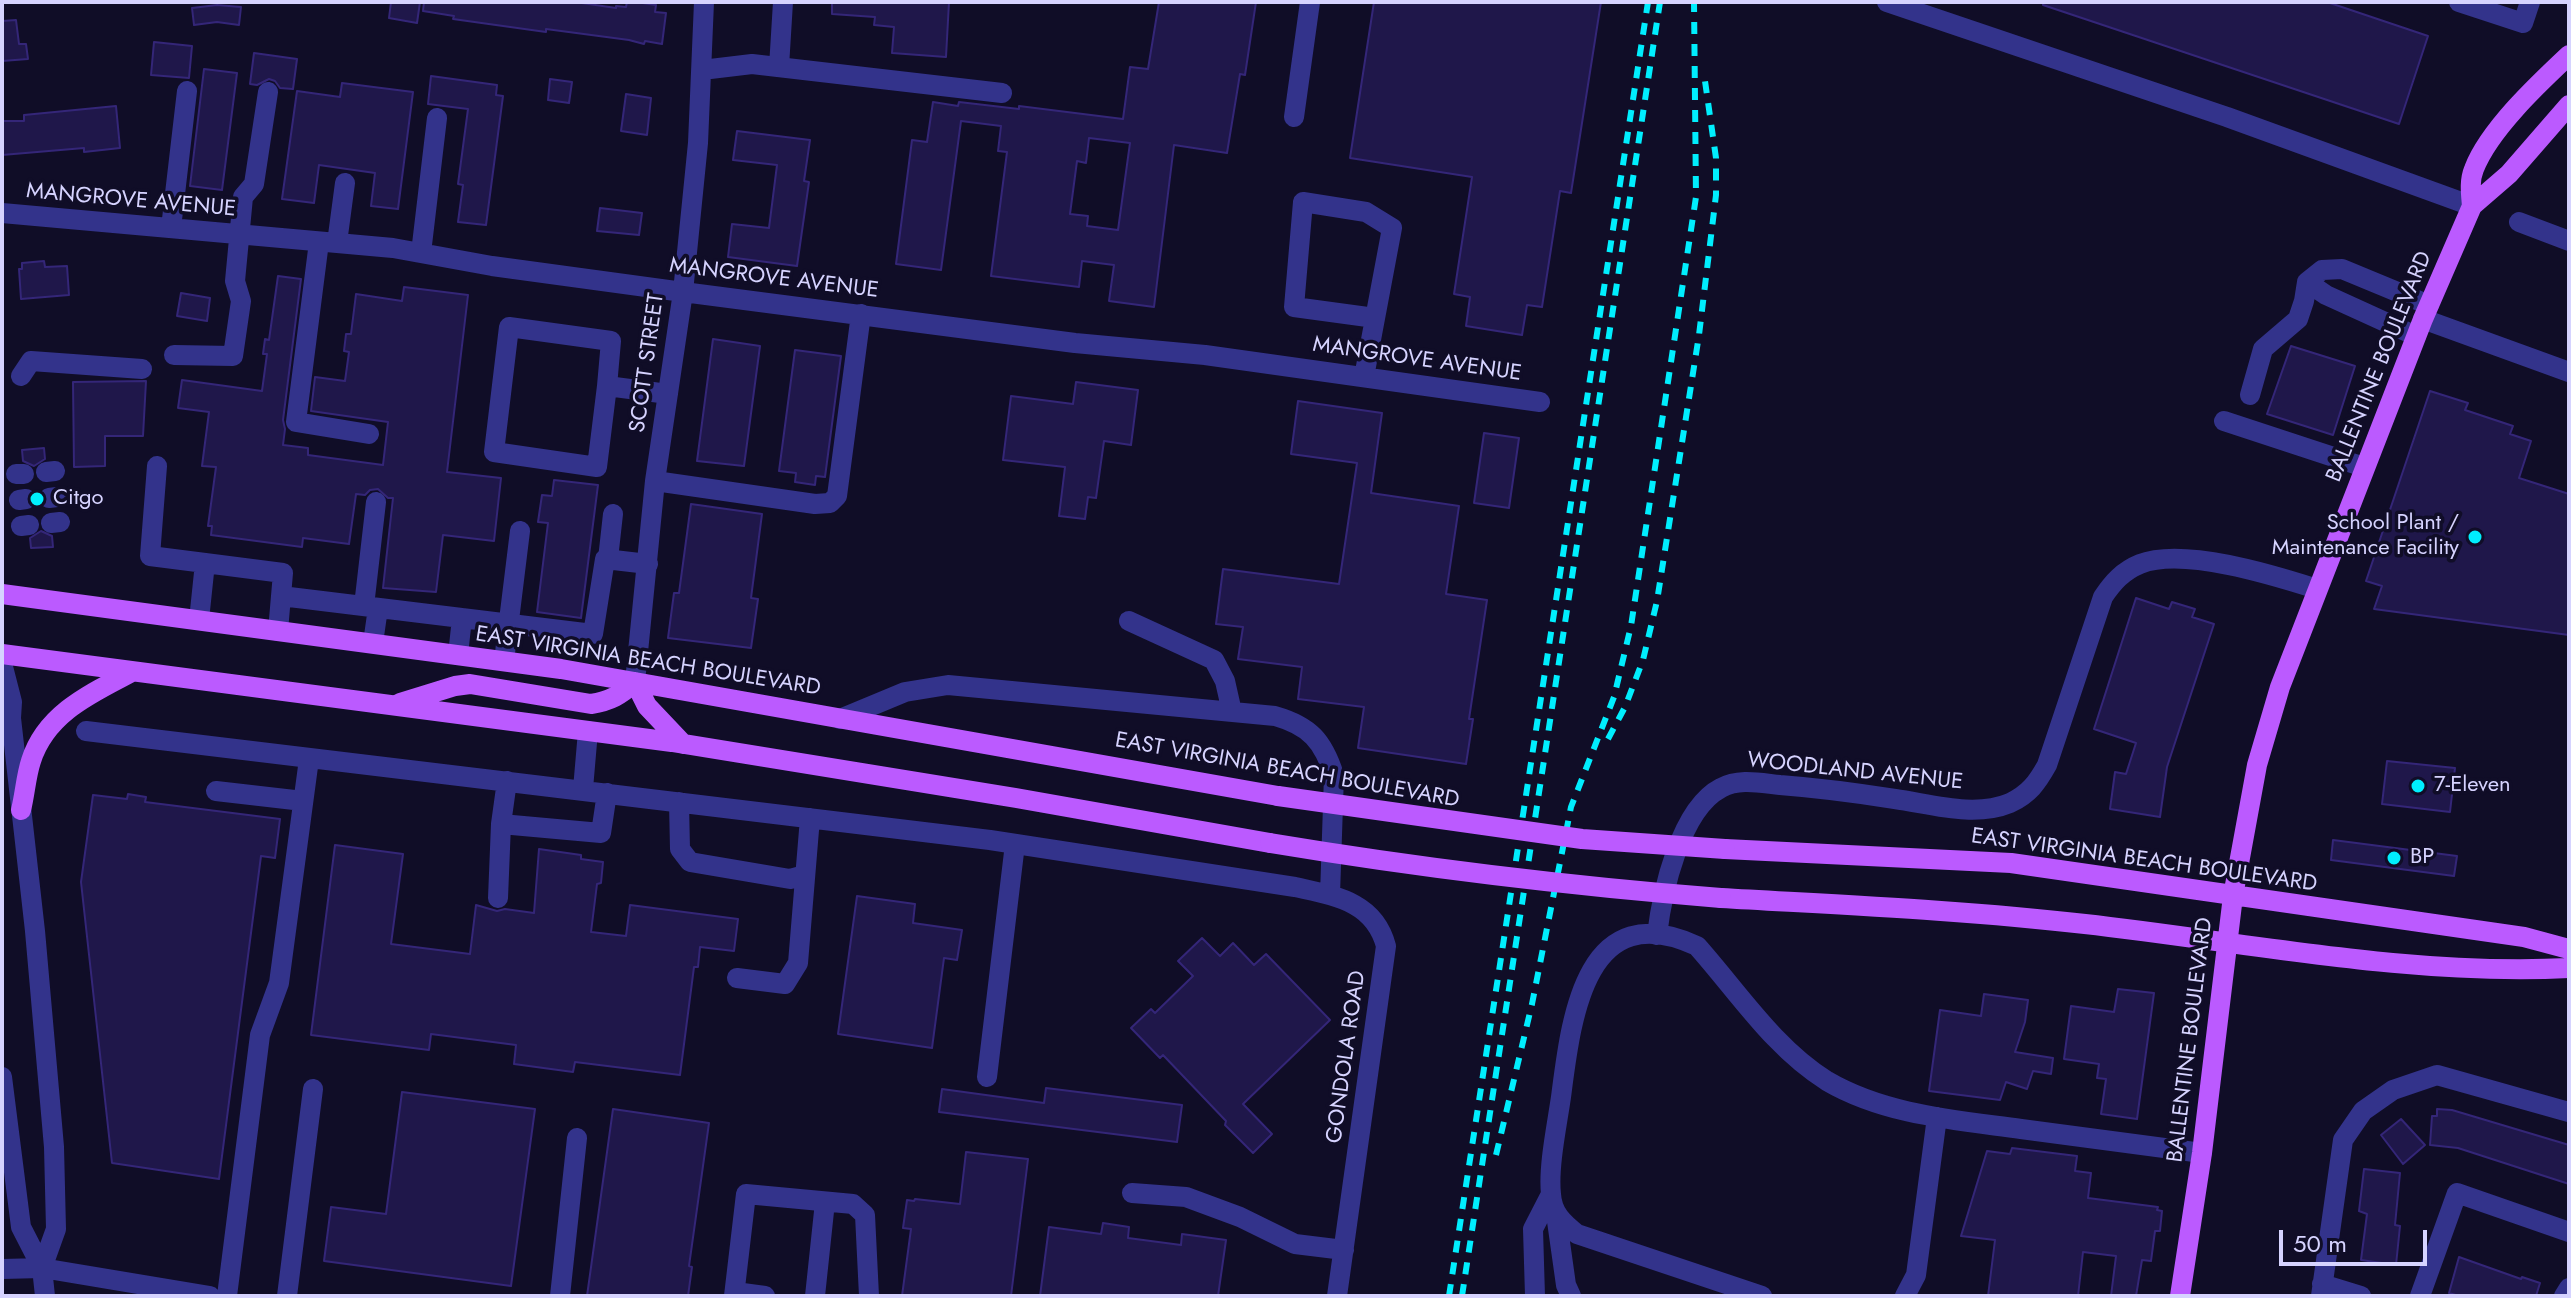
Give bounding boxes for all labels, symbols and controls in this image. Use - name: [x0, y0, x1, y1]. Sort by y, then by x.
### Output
- street label: MANGROVE AVENUE: [25, 179, 237, 223]
- street label: BALLENTINE BOULEVARD: [2322, 248, 2438, 486]
- street label: MANGROVE AVENUE: [668, 253, 880, 305]
- street label: SCOTT STREET: [625, 292, 671, 434]
- street label: MANGROVE AVENUE: [1311, 332, 1523, 388]
- place label: Citgo: [53, 486, 104, 512]
- marker: Citgo: [28, 490, 46, 508]
- place label: School Plant / Maintenance Facility: [2272, 511, 2459, 562]
- marker: School Plant / Maintenance Facility: [2466, 528, 2484, 546]
- street label: EAST VIRGINIA BEACH BOULEVARD: [474, 622, 822, 702]
- street label: EAST VIRGINIA BEACH BOULEVARD: [1113, 728, 1461, 814]
- street label: WOODLAND AVENUE: [1746, 748, 1964, 796]
- place label: 7-Eleven: [2434, 773, 2511, 799]
- marker: 7-Eleven: [2409, 777, 2427, 795]
- street label: EAST VIRGINIA BEACH BOULEVARD: [1969, 824, 2319, 898]
- place label: BP: [2410, 845, 2434, 871]
- marker: BP: [2385, 849, 2403, 867]
- street label: BALLENTINE BOULEVARD: [2163, 916, 2219, 1164]
- street label: GONDOLA ROAD: [1322, 969, 1372, 1145]
- scale bar: [2283, 1214, 2431, 1264]
- text: 50 m: [2293, 1226, 2347, 1261]

